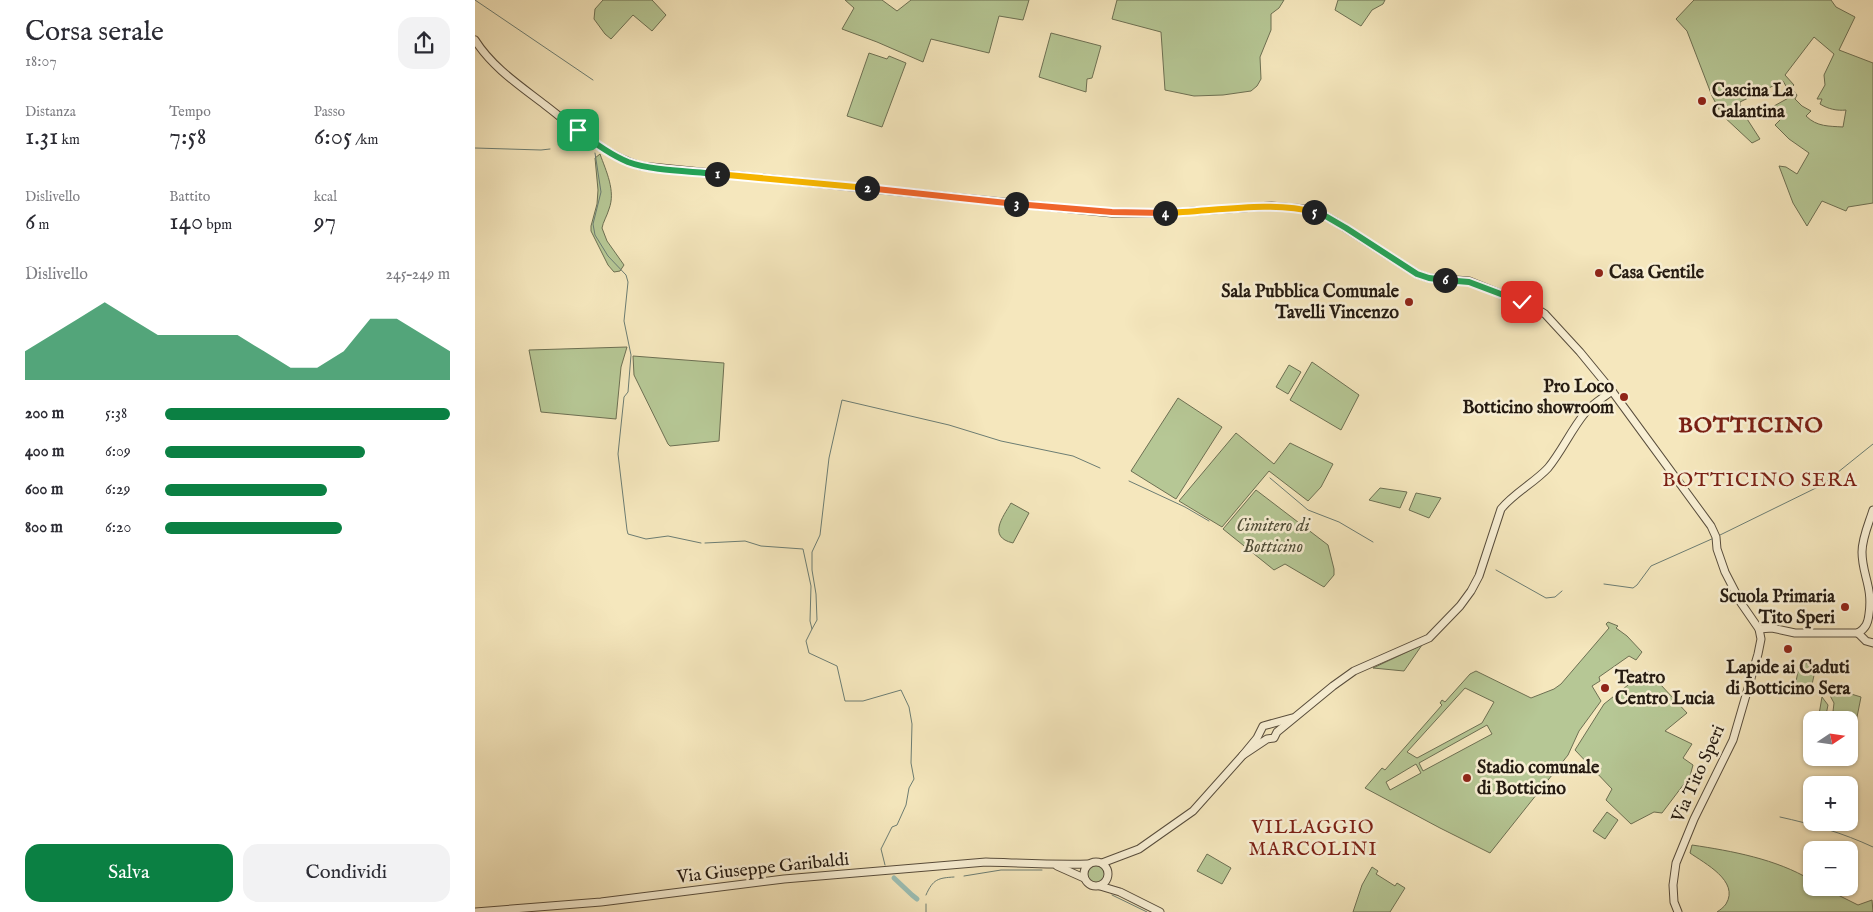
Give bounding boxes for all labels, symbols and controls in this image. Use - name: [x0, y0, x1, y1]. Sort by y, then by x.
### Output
- text: Corsa serale: [25, 15, 164, 50]
- button: share: [398, 17, 450, 69]
- text: 18:07: [25, 52, 57, 72]
- place label: Cascina La Galantina: [1712, 80, 1795, 124]
- marker: Cascina La Galantina: [1696, 95, 1708, 107]
- text: Distanza: [25, 103, 76, 121]
- text: Tempo: [169, 103, 211, 121]
- text: Passo: [314, 103, 345, 121]
- pin: [557, 109, 599, 151]
- icon: arrive: [564, 116, 592, 144]
- text: 1.31: [25, 121, 58, 153]
- text: 7:58: [169, 121, 206, 153]
- text: 6:05: [314, 121, 352, 153]
- text: km: [58, 131, 80, 149]
- text: /km: [352, 131, 378, 149]
- pin: 1: [705, 162, 729, 186]
- text: 1: [715, 165, 720, 183]
- pin: 2: [855, 176, 879, 200]
- text: 2: [864, 179, 871, 197]
- text: Dislivello: [25, 188, 80, 206]
- text: Battito: [169, 188, 210, 206]
- text: kcal: [314, 188, 337, 206]
- pin: 3: [1003, 192, 1029, 216]
- text: 3: [1014, 195, 1019, 213]
- pin: 4: [1153, 200, 1177, 226]
- pin: 5: [1301, 200, 1327, 224]
- text: 5: [1312, 203, 1317, 221]
- text: 4: [1162, 204, 1169, 222]
- text: 6: [25, 206, 36, 238]
- text: 140: [169, 206, 203, 238]
- text: 97: [314, 206, 336, 238]
- text: m: [36, 216, 49, 234]
- text: bpm: [203, 216, 232, 234]
- place label: Casa Gentile: [1609, 262, 1705, 285]
- text: Dislivello: [25, 265, 88, 285]
- text: 245–249 m: [385, 265, 450, 285]
- marker: Casa Gentile: [1593, 267, 1605, 279]
- pin: 6: [1433, 268, 1457, 292]
- text: 6: [1443, 271, 1448, 289]
- place label: Sala Pubblica Comunale Tavelli Vincenzo: [1221, 281, 1400, 325]
- pin: [1501, 281, 1543, 323]
- icon: check: [1508, 288, 1536, 316]
- marker: Sala Pubblica Comunale Tavelli Vincenzo: [1403, 296, 1415, 308]
- place label: Pro Loco Botticino showroom: [1462, 376, 1614, 420]
- marker: Pro Loco Botticino showroom: [1618, 391, 1630, 403]
- text: 200 m: [25, 404, 64, 424]
- text: 5:38: [105, 404, 127, 424]
- district label: BOTTICINO: [1678, 412, 1824, 440]
- text: 400 m: [25, 442, 64, 462]
- text: 6:09: [105, 442, 131, 462]
- district label: BOTTICINO SERA: [1662, 468, 1858, 493]
- text: 600 m: [25, 480, 63, 500]
- text: 6:29: [105, 480, 130, 500]
- park label: Cimitero di Botticino: [1236, 515, 1312, 559]
- text: 800 m: [25, 518, 63, 538]
- text: 6:20: [105, 518, 131, 538]
- place label: Scuola Primaria Tito Speri: [1720, 586, 1836, 630]
- marker: Scuola Primaria Tito Speri: [1839, 601, 1851, 613]
- marker: Lapide ai Caduti di Botticino Sera: [1782, 643, 1794, 655]
- place label: Lapide ai Caduti di Botticino Sera: [1726, 657, 1852, 701]
- place label: Teatro Centro Lucia: [1614, 667, 1716, 711]
- marker: Teatro Centro Lucia: [1599, 682, 1611, 694]
- north arrow: [1803, 711, 1857, 766]
- map controls: [1803, 711, 1858, 896]
- street label: Via Tito Speri: [1667, 721, 1731, 827]
- place label: Stadio comunale di Botticino: [1477, 757, 1600, 801]
- marker: Stadio comunale di Botticino: [1461, 772, 1473, 784]
- button: +: [1803, 776, 1858, 831]
- district label: VILLAGGIO MARCOLINI: [1248, 816, 1378, 862]
- button: −: [1803, 841, 1858, 896]
- button: Salva: [25, 844, 233, 902]
- button: Condividi: [243, 844, 450, 902]
- street label: Via Giuseppe Garibaldi: [675, 848, 850, 890]

